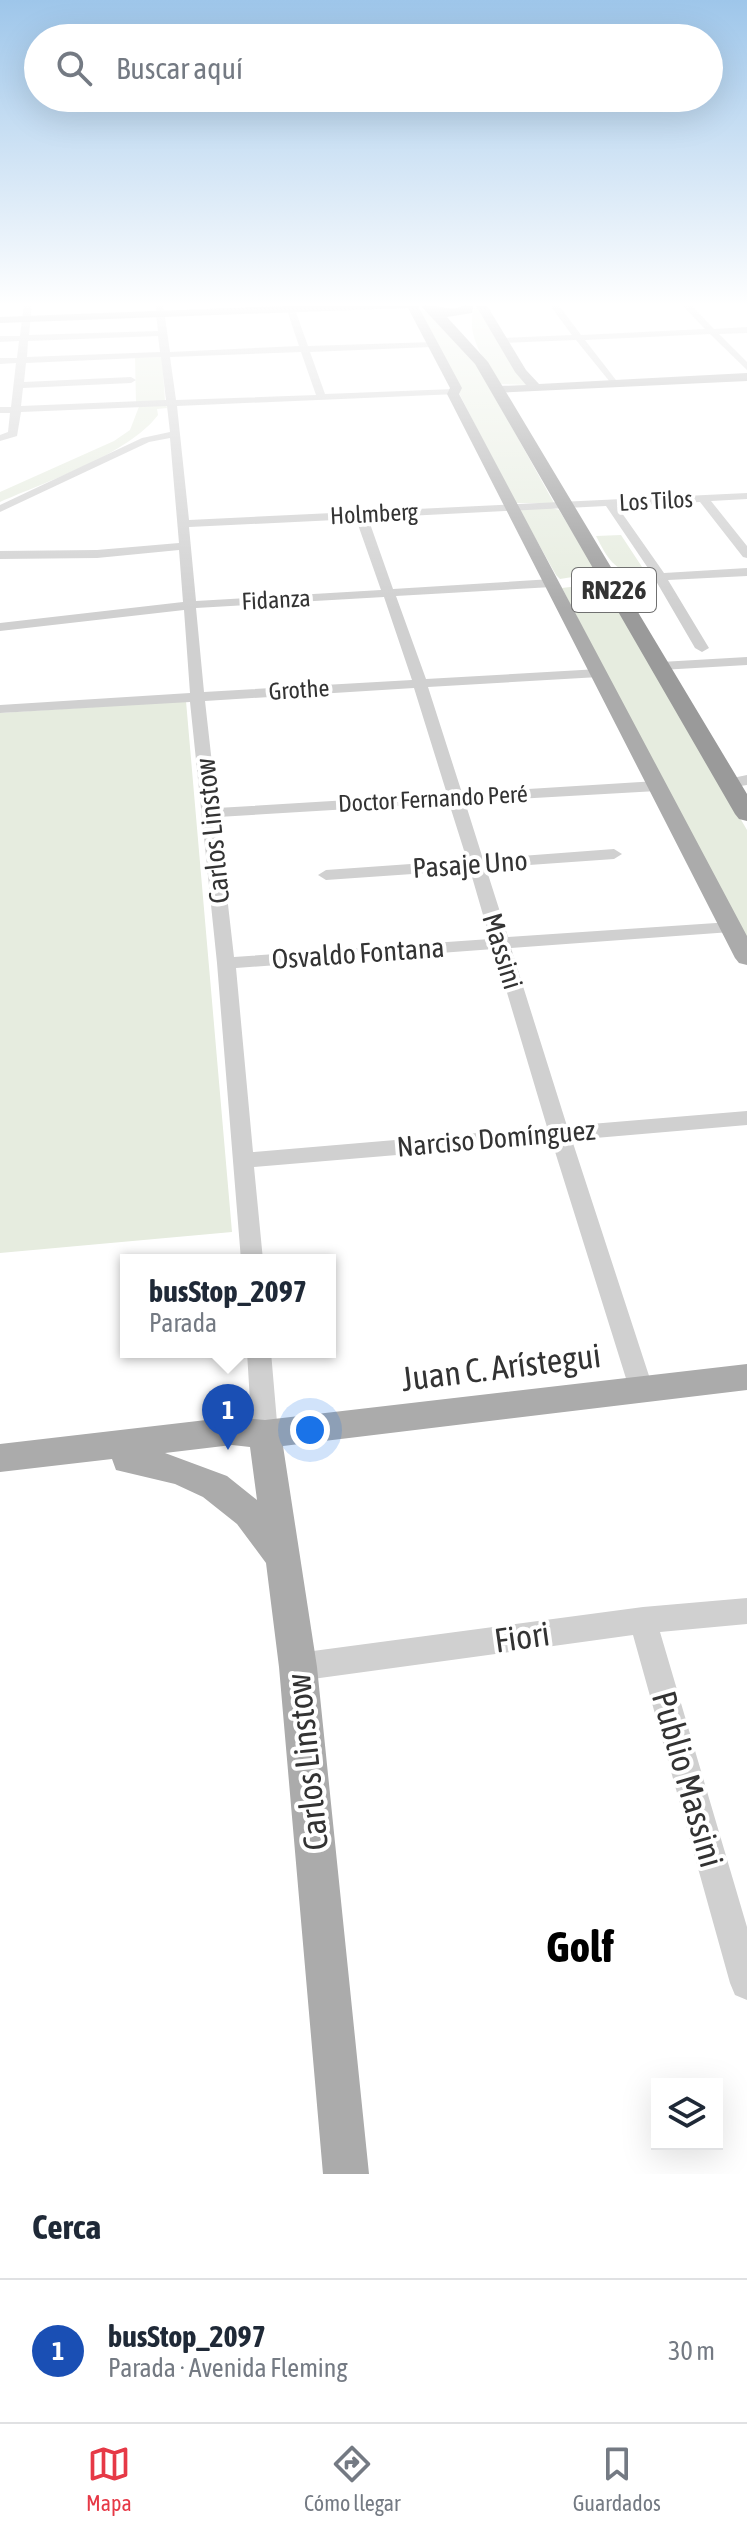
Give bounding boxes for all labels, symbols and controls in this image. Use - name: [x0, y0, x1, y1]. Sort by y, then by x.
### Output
- search box: [24, 24, 723, 112]
- icon: search: [52, 46, 96, 90]
- text: Buscar aquí: [116, 51, 243, 85]
- street label: Los Tilos: [618, 485, 694, 516]
- street label: Holmberg: [329, 498, 419, 529]
- road number: RN226: [572, 568, 656, 612]
- street label: Fidanza: [241, 584, 311, 615]
- street label: Grothe: [268, 674, 330, 705]
- street label: Carlos Linstow: [188, 756, 236, 905]
- street label: Doctor Fernando Peré: [337, 780, 528, 817]
- street label: Pasaje Uno: [411, 844, 529, 884]
- street label: Massini: [476, 909, 530, 993]
- street label: Osvaldo Fontana: [271, 931, 445, 975]
- street label: Narciso Domínguez: [396, 1113, 596, 1163]
- popup: [120, 1254, 336, 1358]
- text: busStop_2097: [149, 1274, 307, 1308]
- text: Parada: [149, 1308, 217, 1338]
- street label: Juan C. Arístegui: [399, 1335, 603, 1398]
- pin: 1: [202, 1384, 254, 1450]
- your location: [290, 1410, 330, 1450]
- street label: Fiori: [492, 1613, 552, 1660]
- street label: Carlos Linstow: [278, 1672, 335, 1852]
- street label: Publio Massini: [645, 1686, 732, 1871]
- district label: Golf: [546, 1921, 615, 1971]
- map controls: [651, 2078, 723, 2150]
- button: layers: [651, 2078, 723, 2150]
- text: Cerca: [32, 2207, 101, 2246]
- text: busStop_2097: [108, 2319, 266, 2353]
- text: 1: [52, 2336, 64, 2366]
- text: 30 m: [668, 2336, 715, 2366]
- text: Parada · Avenida Fleming: [108, 2353, 348, 2383]
- tab: Mapa: [86, 2442, 132, 2516]
- tab: Cómo llegar: [304, 2442, 401, 2516]
- tab: Guardados: [573, 2442, 661, 2516]

